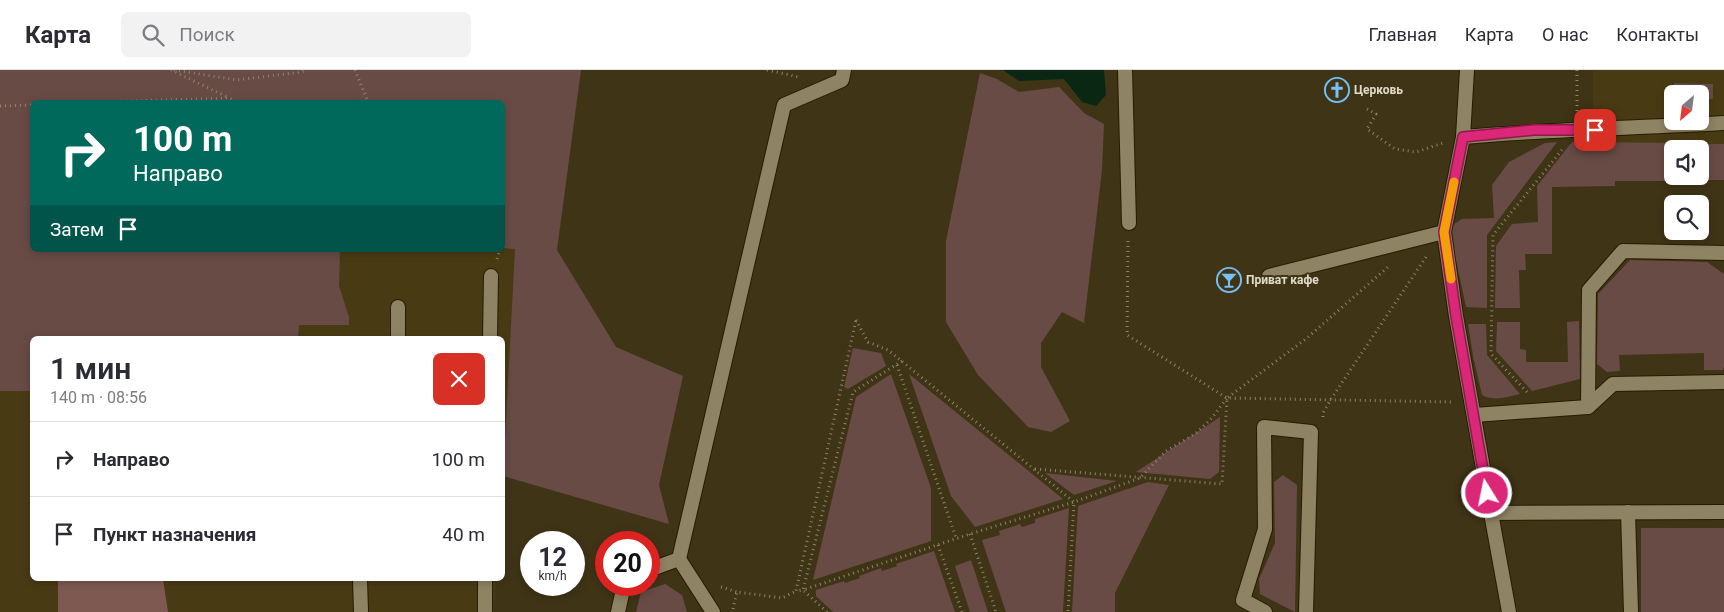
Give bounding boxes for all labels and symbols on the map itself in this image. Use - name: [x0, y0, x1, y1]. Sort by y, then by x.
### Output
- church icon: Церковь: [1324, 77, 1350, 103]
- place label: Церковь: [1354, 83, 1403, 97]
- north arrow: [1664, 85, 1709, 130]
- pin: [1574, 109, 1616, 151]
- bar icon: Приват кафе: [1216, 267, 1242, 293]
- place label: Приват кафе: [1246, 273, 1319, 287]
- position arrow: [1460, 466, 1512, 518]
- speed limit sign: 20: [595, 531, 660, 596]

